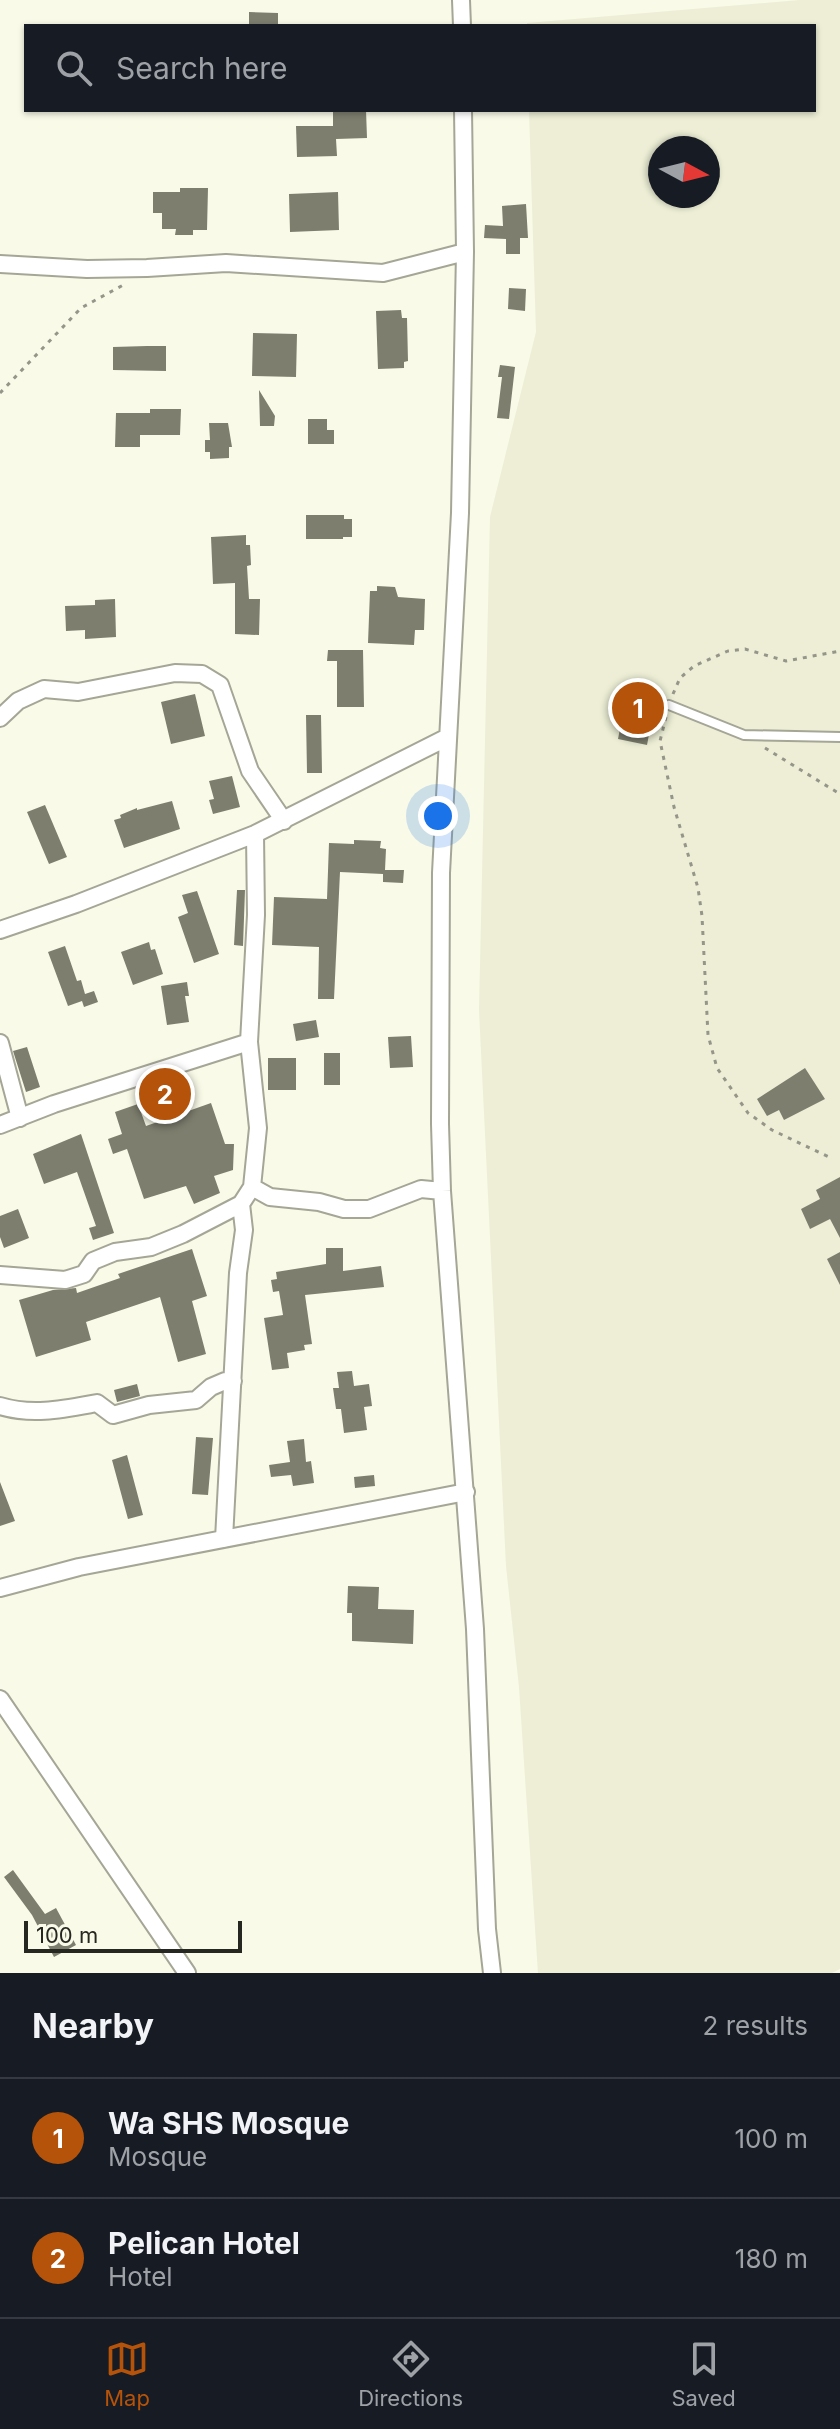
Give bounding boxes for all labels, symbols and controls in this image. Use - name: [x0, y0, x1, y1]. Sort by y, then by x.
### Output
- search box: [24, 24, 816, 112]
- icon: search: [52, 46, 96, 90]
- text: Search here: [116, 50, 288, 86]
- north arrow: [648, 136, 720, 208]
- pin: 1: [612, 678, 664, 738]
- your location: [418, 796, 458, 836]
- pin: 2: [139, 1064, 191, 1124]
- scale bar: [24, 1917, 242, 1953]
- text: 100 m: [36, 1922, 98, 1948]
- text: Nearby: [32, 2005, 154, 2046]
- text: 2 results: [703, 2010, 808, 2041]
- text: Wa SHS Mosque: [108, 2105, 349, 2141]
- text: 1: [52, 2123, 64, 2154]
- text: 100 m: [735, 2123, 808, 2154]
- text: Mosque: [108, 2141, 207, 2172]
- text: Pelican Hotel: [108, 2225, 300, 2261]
- text: 2: [50, 2243, 66, 2274]
- text: 180 m: [735, 2243, 808, 2274]
- text: Hotel: [108, 2261, 173, 2292]
- tab: Map: [104, 2337, 150, 2411]
- tab: Directions: [358, 2337, 463, 2411]
- tab: Saved: [671, 2337, 736, 2411]

